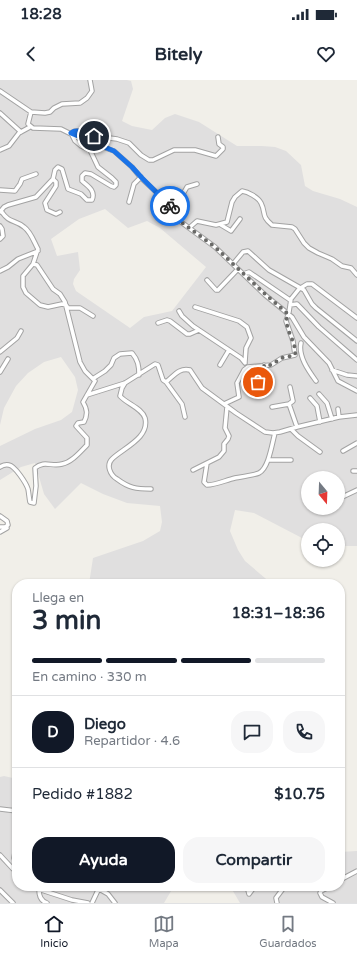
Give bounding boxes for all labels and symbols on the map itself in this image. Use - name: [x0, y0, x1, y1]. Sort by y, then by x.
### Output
- pin: [77, 119, 111, 153]
- courier: [150, 186, 190, 226]
- pin: [241, 365, 275, 399]
- north arrow: [301, 471, 345, 515]

